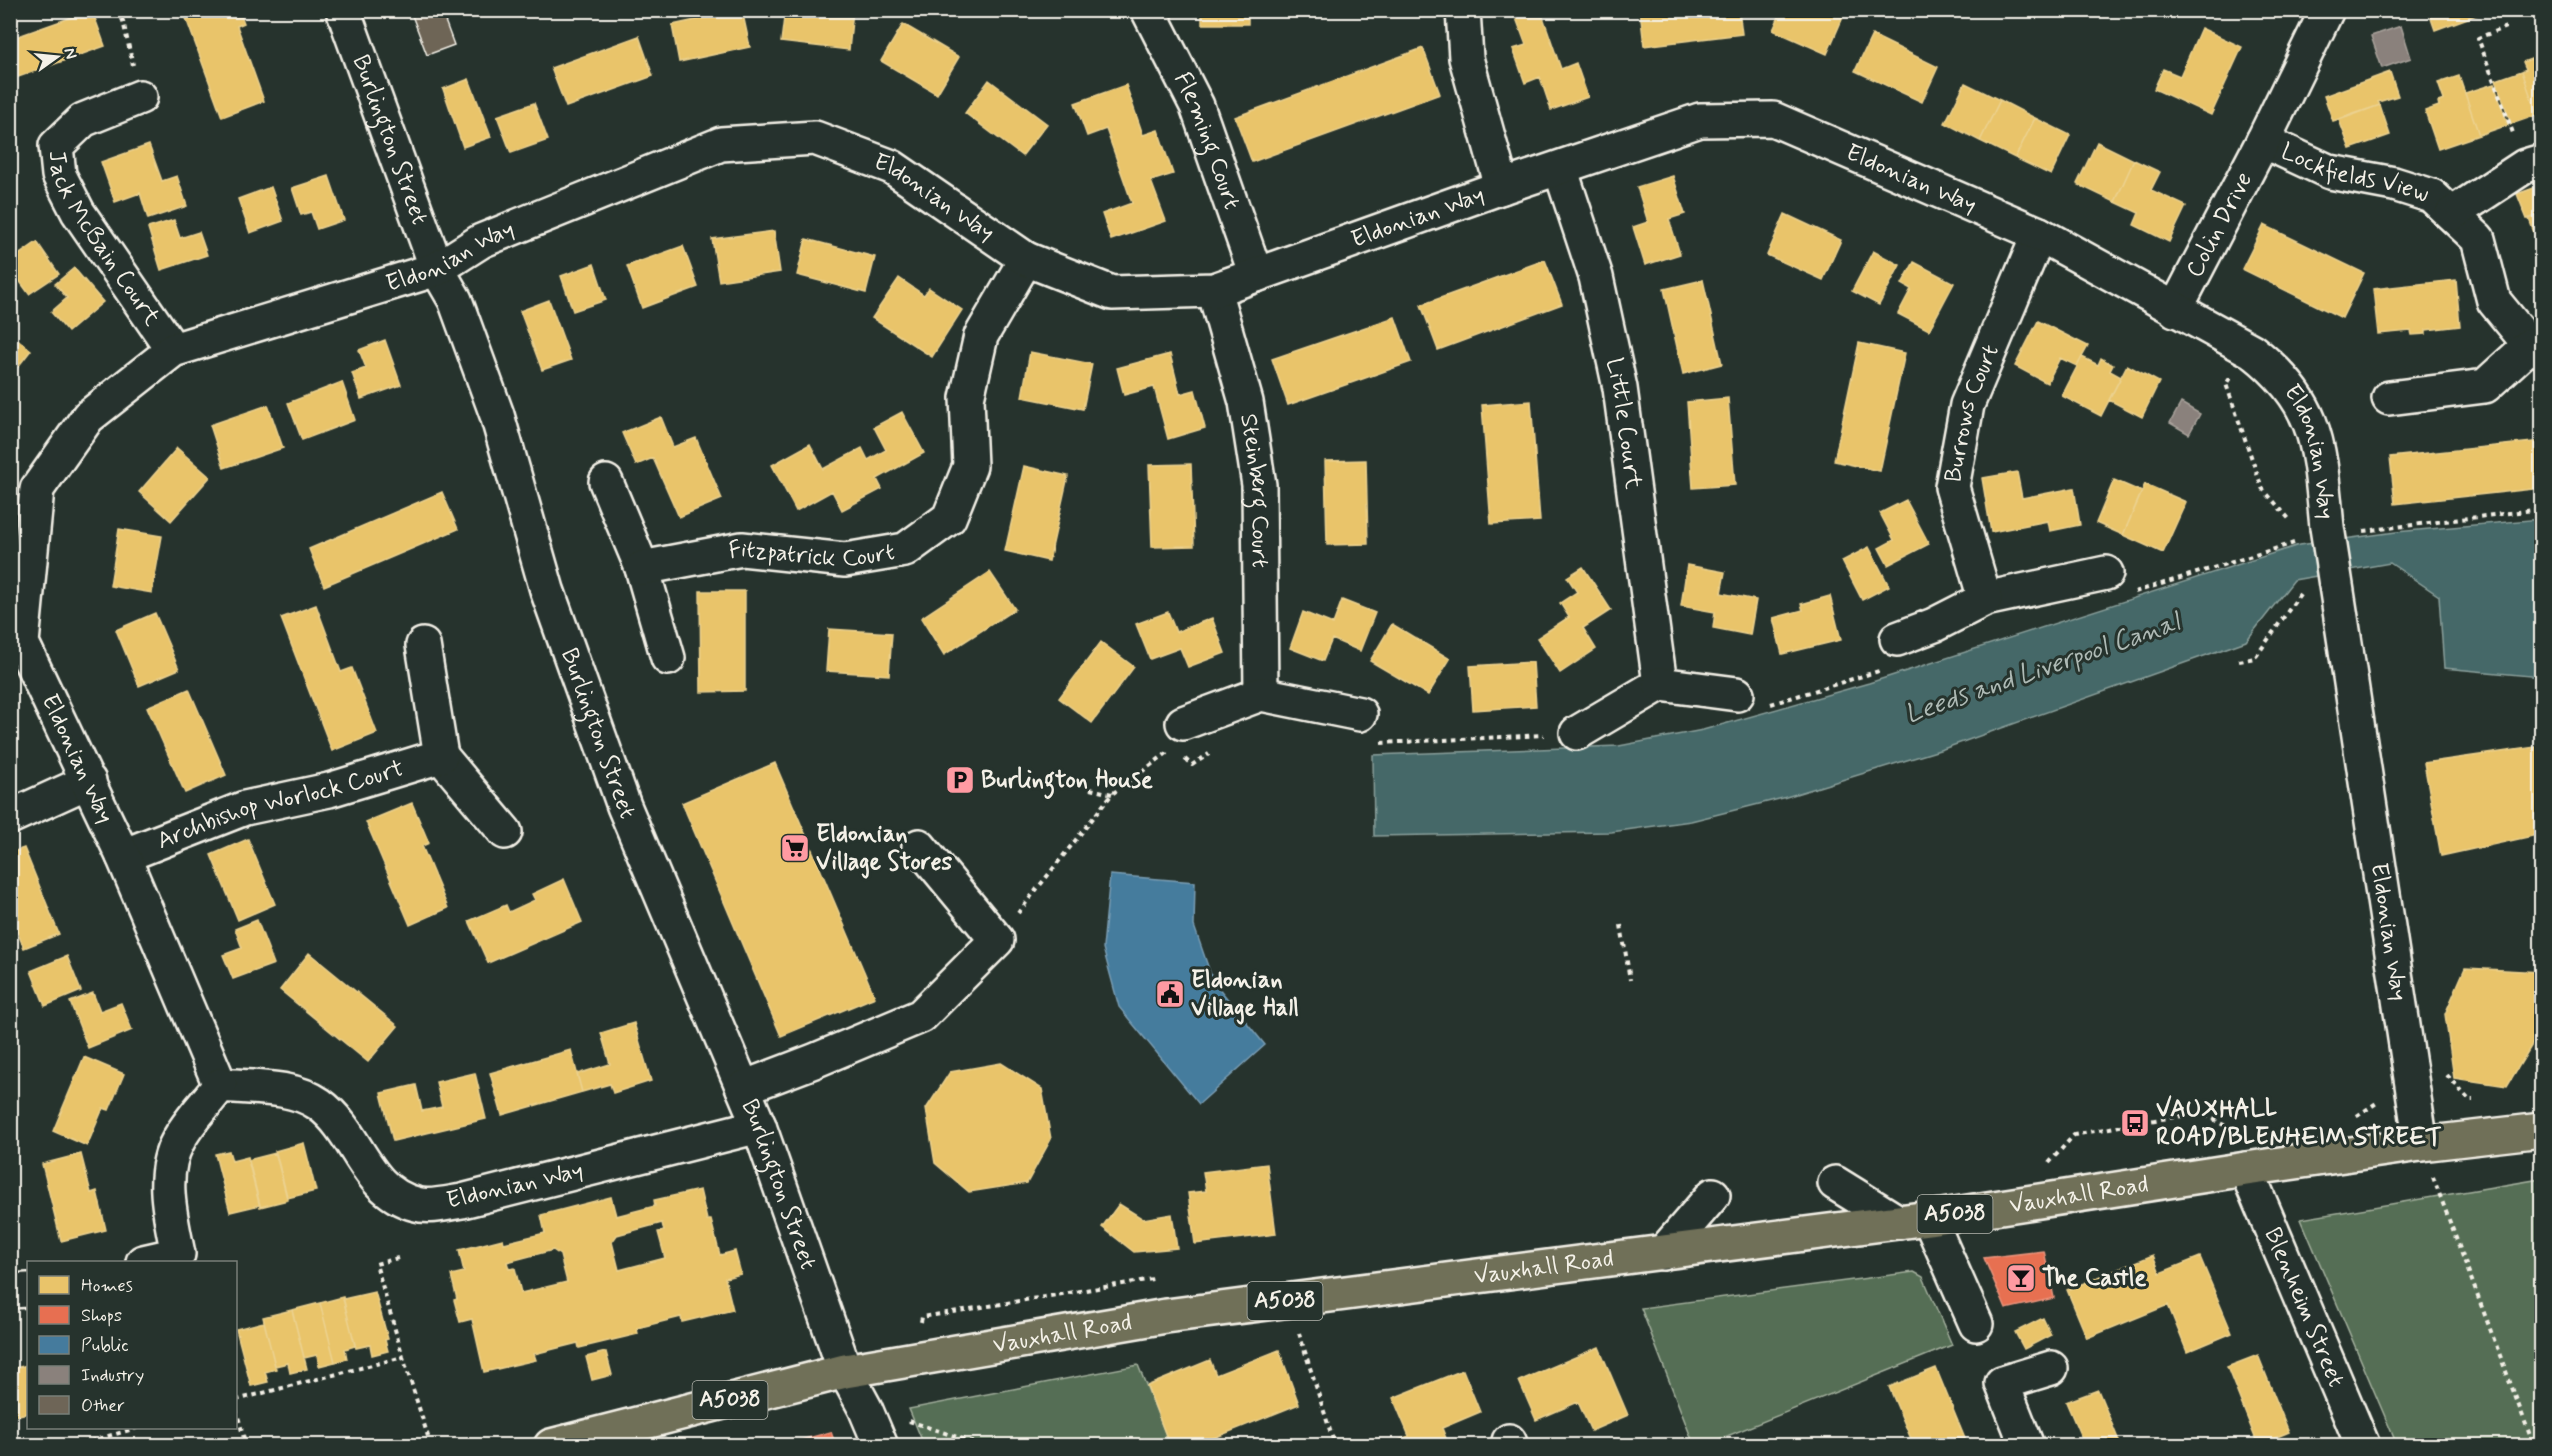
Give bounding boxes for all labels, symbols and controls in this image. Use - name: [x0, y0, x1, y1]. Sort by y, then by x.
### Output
- north arrow: [27, 27, 87, 87]
- text: N: [59, 46, 82, 61]
- street label: Burlington Street: [345, 50, 435, 229]
- street label: Fleming Court: [1167, 67, 1247, 214]
- street label: Lockfields View: [2276, 136, 2433, 210]
- street label: Eldonian Way: [1841, 137, 1981, 221]
- street label: Eldonian Way: [870, 146, 1001, 248]
- street label: Jack McBain Court: [41, 149, 167, 332]
- street label: Colin Drive: [2179, 167, 2260, 283]
- street label: Eldonian Way: [1347, 179, 1489, 255]
- street label: Eldonian Way: [382, 214, 519, 299]
- street label: Burrows Court: [1938, 340, 2006, 485]
- street label: Little Court: [1598, 355, 1649, 491]
- street label: Eldonian Way: [2277, 378, 2342, 521]
- street label: Steinberg Court: [1233, 411, 1275, 568]
- street label: Fitzpatrick Court: [726, 534, 897, 576]
- water label: Leeds and Liverpool Canal: [1901, 605, 2187, 732]
- street label: Burlington Street: [554, 644, 643, 823]
- street label: Eldonian Way: [34, 689, 120, 829]
- street label: Archbishop Worlock Court: [153, 753, 407, 857]
- parking icon: Burlington House: [944, 764, 976, 796]
- place label: Burlington House: [981, 765, 1153, 799]
- place label: Eldonian Village Stores: [816, 819, 953, 879]
- supermarket icon: Eldonian Village Stores: [779, 832, 811, 864]
- street label: Eldonian Way: [2363, 861, 2415, 1003]
- place label: Eldonian Village Hall: [1191, 965, 1299, 1025]
- public building icon: Eldonian Village Hall: [1154, 978, 1186, 1010]
- street label: Burlington Street: [734, 1094, 824, 1274]
- place label: VAUXHALL ROAD/BLENHEIM STREET: [2156, 1094, 2442, 1153]
- bus stop icon: VAUXHALL ROAD/BLENHEIM STREET: [2119, 1107, 2151, 1139]
- street label: Eldonian Way: [444, 1155, 586, 1217]
- street label: Vauxhall Road: [2007, 1169, 2151, 1221]
- road number: A5038: [1918, 1195, 1992, 1233]
- street label: Blenheim Street: [2257, 1223, 2352, 1392]
- street label: Vauxhall Road: [1472, 1243, 1615, 1292]
- legend: [27, 1261, 237, 1429]
- bar icon: The Castle: [2005, 1262, 2037, 1294]
- place label: The Castle: [2042, 1263, 2147, 1294]
- text: Homes: [81, 1274, 133, 1298]
- road number: A5038: [1248, 1282, 1322, 1320]
- text: Shops: [81, 1304, 122, 1328]
- street label: Vauxhall Road: [991, 1307, 1134, 1361]
- text: Public: [81, 1334, 129, 1358]
- text: Industry: [81, 1364, 144, 1388]
- road number: A5038: [692, 1381, 768, 1419]
- text: Other: [81, 1394, 125, 1418]

